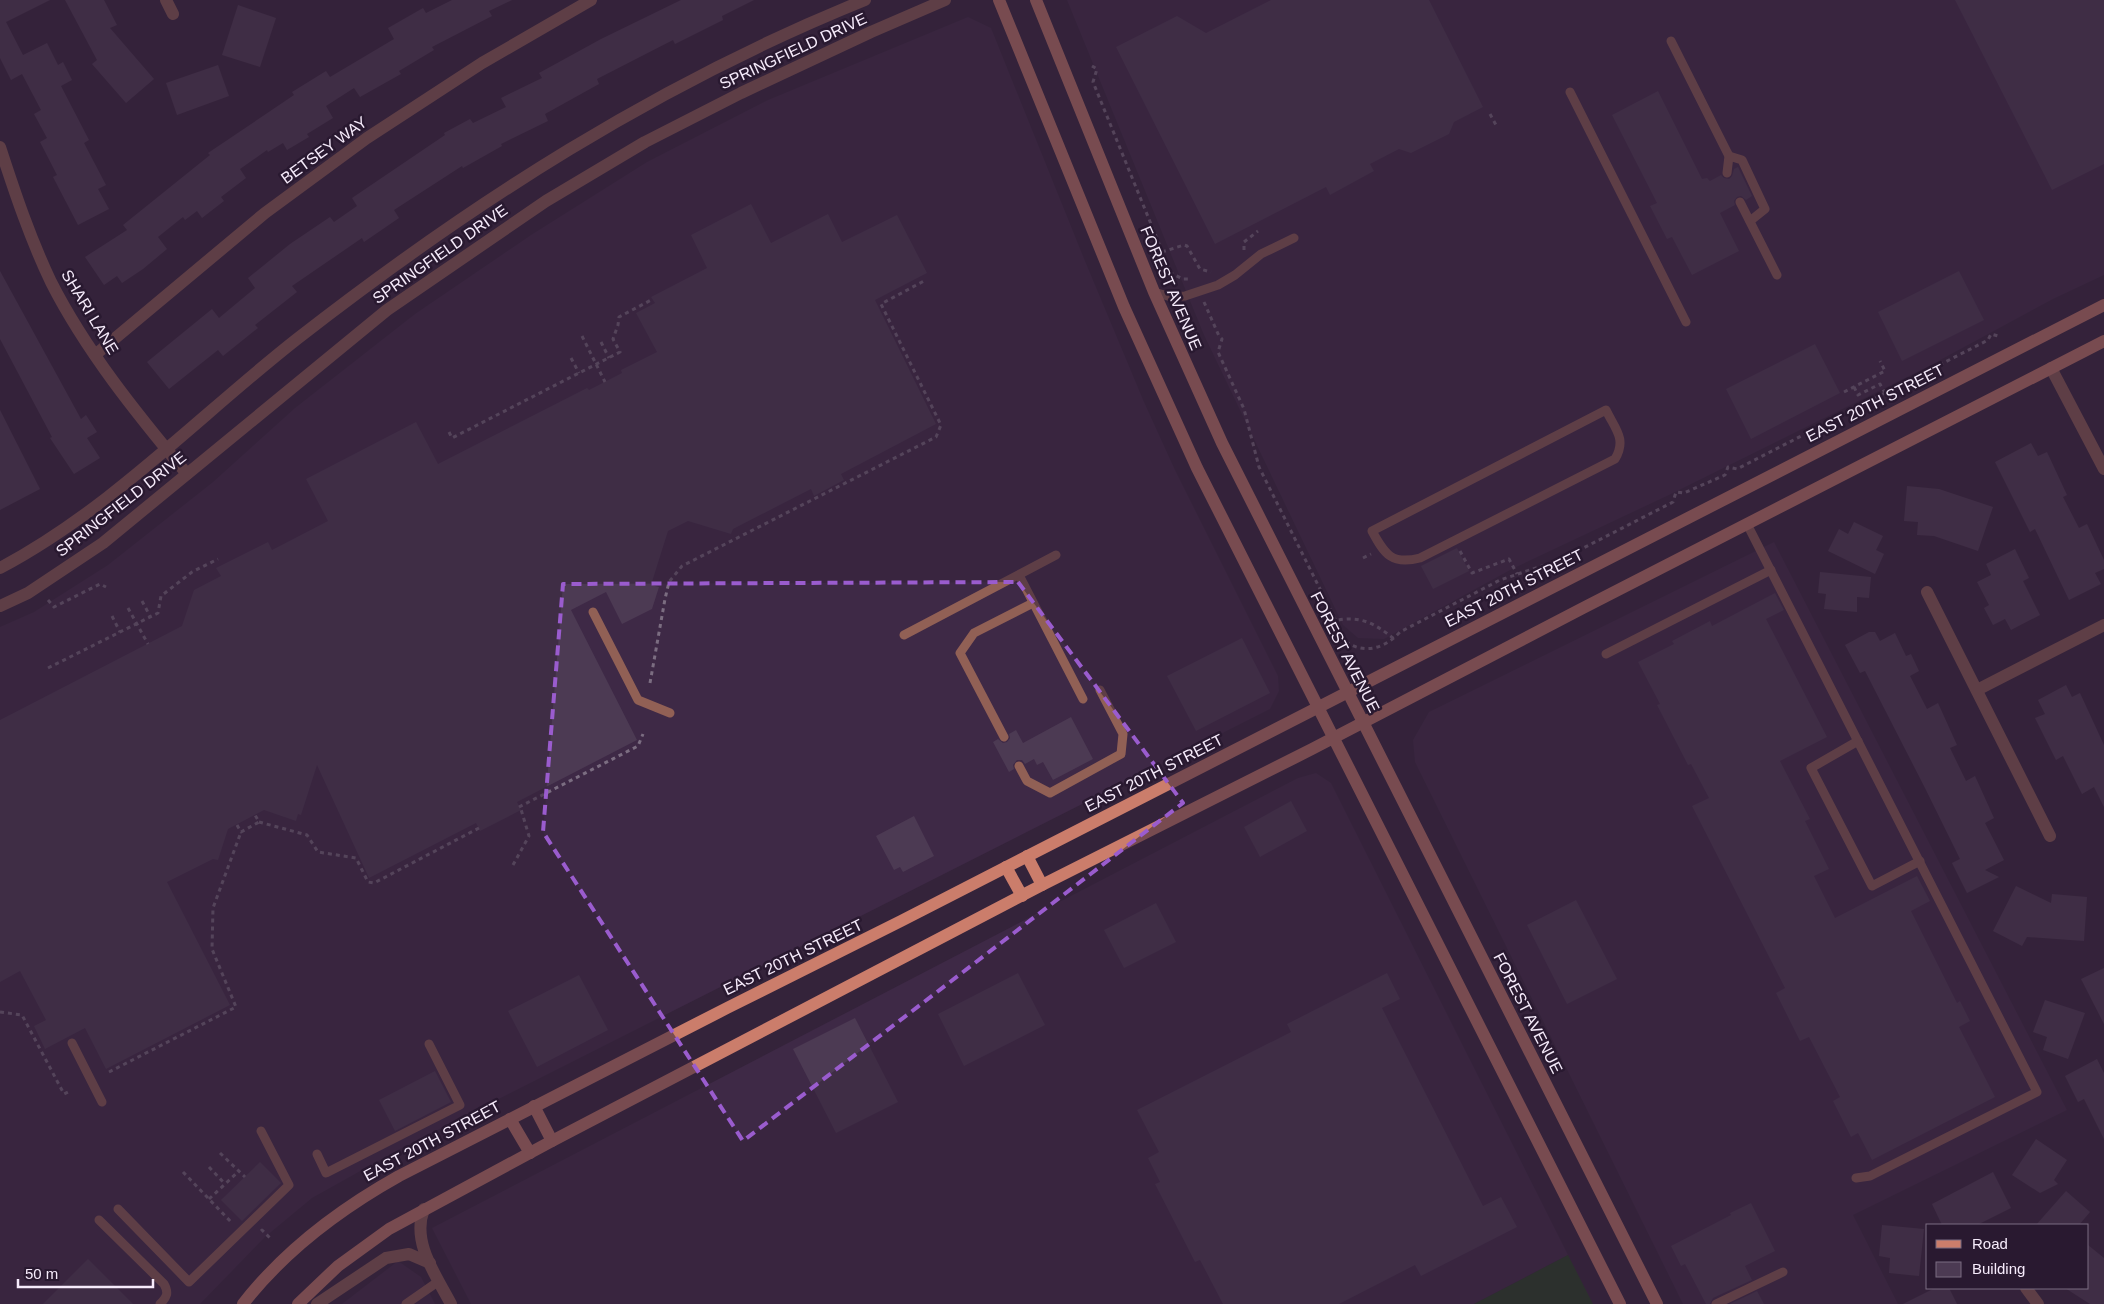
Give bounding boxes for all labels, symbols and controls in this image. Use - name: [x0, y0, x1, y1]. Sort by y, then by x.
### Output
- street label: SPRINGFIELD DRIVE: [717, 9, 869, 93]
- street label: BETSEY WAY: [278, 113, 371, 187]
- street label: SPRINGFIELD DRIVE: [370, 201, 510, 307]
- street label: FOREST AVENUE: [1137, 224, 1205, 352]
- street label: SHARI LANE: [58, 267, 122, 357]
- street label: EAST 20TH STREET: [1803, 361, 1947, 445]
- street label: SPRINGFIELD DRIVE: [53, 448, 189, 560]
- street label: EAST 20TH STREET: [1442, 546, 1586, 630]
- street label: FOREST AVENUE: [1307, 589, 1383, 715]
- street label: EAST 20TH STREET: [1082, 731, 1226, 815]
- street label: EAST 20TH STREET: [721, 916, 866, 998]
- street label: FOREST AVENUE: [1490, 950, 1566, 1076]
- street label: EAST 20TH STREET: [361, 1098, 504, 1184]
- legend: [1926, 1224, 2089, 1289]
- text: Road: [1972, 1235, 2008, 1252]
- scale bar: [18, 1256, 152, 1288]
- text: Building: [1972, 1260, 2025, 1277]
- text: 50 m: [25, 1265, 58, 1282]

